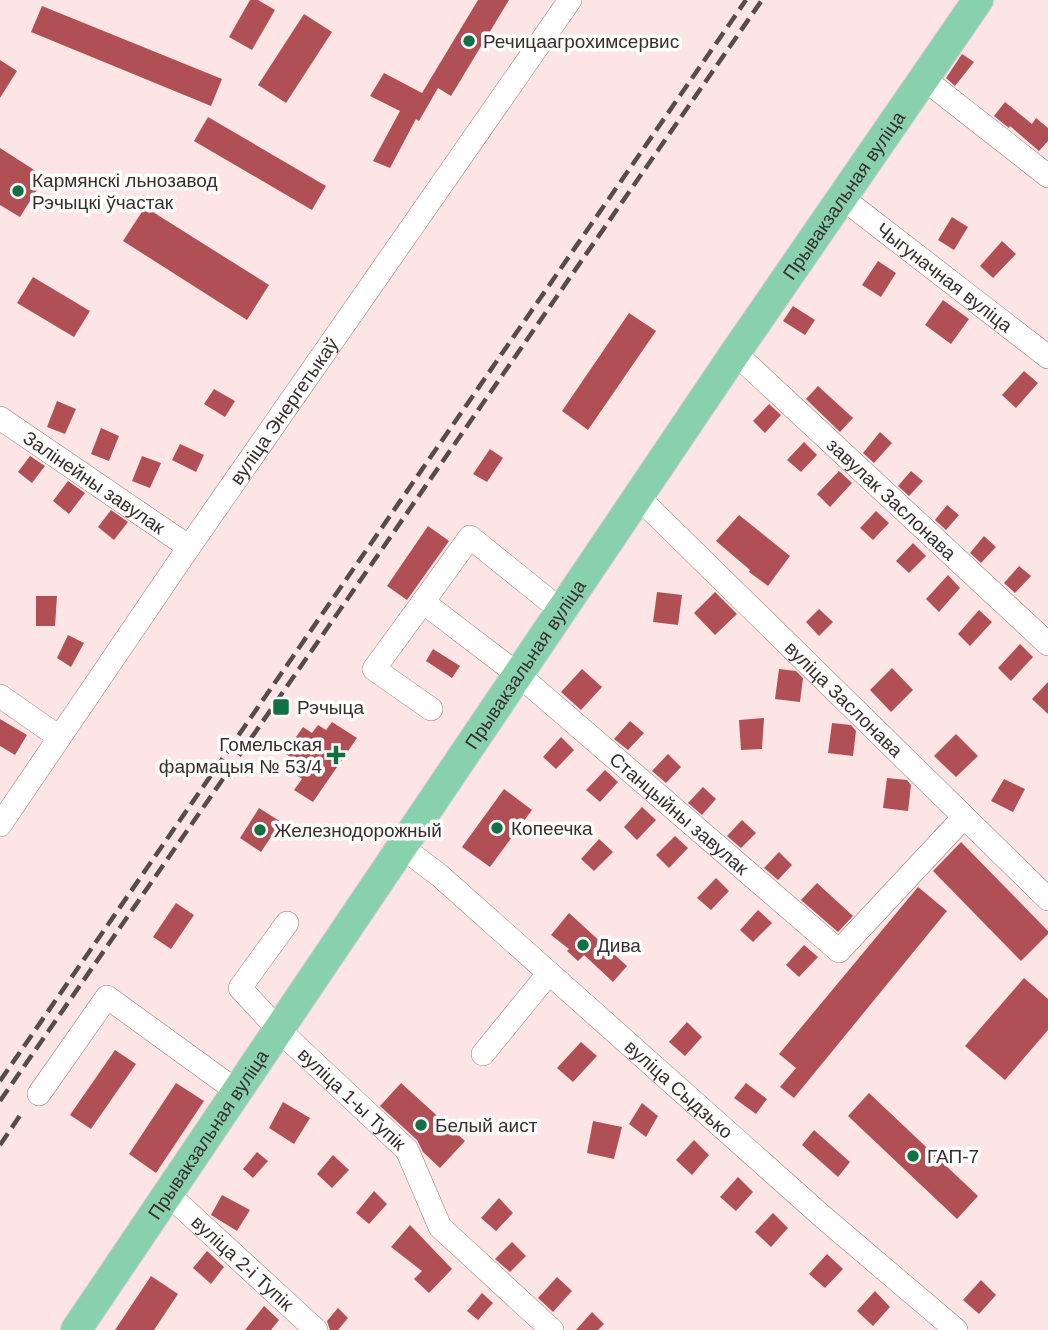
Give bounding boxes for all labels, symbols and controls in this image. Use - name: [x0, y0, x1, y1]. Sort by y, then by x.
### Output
- place label: Речицаагрохимсервис: [483, 31, 679, 52]
- marker: Речицаагрохимсервис: [461, 33, 477, 49]
- street label: Прывакзальная вуліца: [778, 107, 909, 283]
- place label: Кармянскі льнозавод Рэчыцкі ўчастак: [32, 170, 218, 213]
- marker: Кармянскі льнозавод Рэчыцкі ўчастак: [10, 183, 26, 199]
- street label: Чыгуначная вуліца: [873, 218, 1017, 336]
- street label: вуліца Энергетыкаў: [226, 333, 342, 488]
- street label: Залінейны завулак: [19, 427, 169, 538]
- street label: завулак Заслонава: [823, 434, 961, 564]
- street label: Прывакзальная вуліца: [461, 575, 590, 753]
- street label: вуліца Заслонава: [781, 637, 907, 761]
- marker: Рэчыца: [271, 697, 291, 717]
- place label: Рэчыца: [297, 697, 364, 718]
- place label: Гомельская фармацыя № 53/4: [159, 734, 322, 777]
- marker: Гомельская фармацыя № 53/4: [328, 747, 344, 763]
- street label: Станцыйны завулак: [606, 748, 753, 879]
- place label: Копеечка: [511, 818, 593, 839]
- place label: Железнодорожный: [274, 820, 442, 841]
- marker: Копеечка: [489, 820, 505, 836]
- marker: Железнодорожный: [252, 822, 268, 838]
- place label: Дива: [597, 935, 641, 956]
- marker: Дива: [575, 937, 591, 953]
- street label: вуліца Сыдзько: [621, 1035, 737, 1142]
- street label: вуліца 1-ы Тупік: [294, 1043, 411, 1155]
- street label: Прывакзальная вуліца: [144, 1045, 273, 1223]
- place label: Белый аист: [435, 1115, 538, 1136]
- marker: Белый аист: [413, 1117, 429, 1133]
- place label: ГАП-7: [927, 1146, 979, 1167]
- marker: ГАП-7: [905, 1148, 921, 1164]
- street label: вуліца 2-і Тупік: [188, 1211, 298, 1315]

